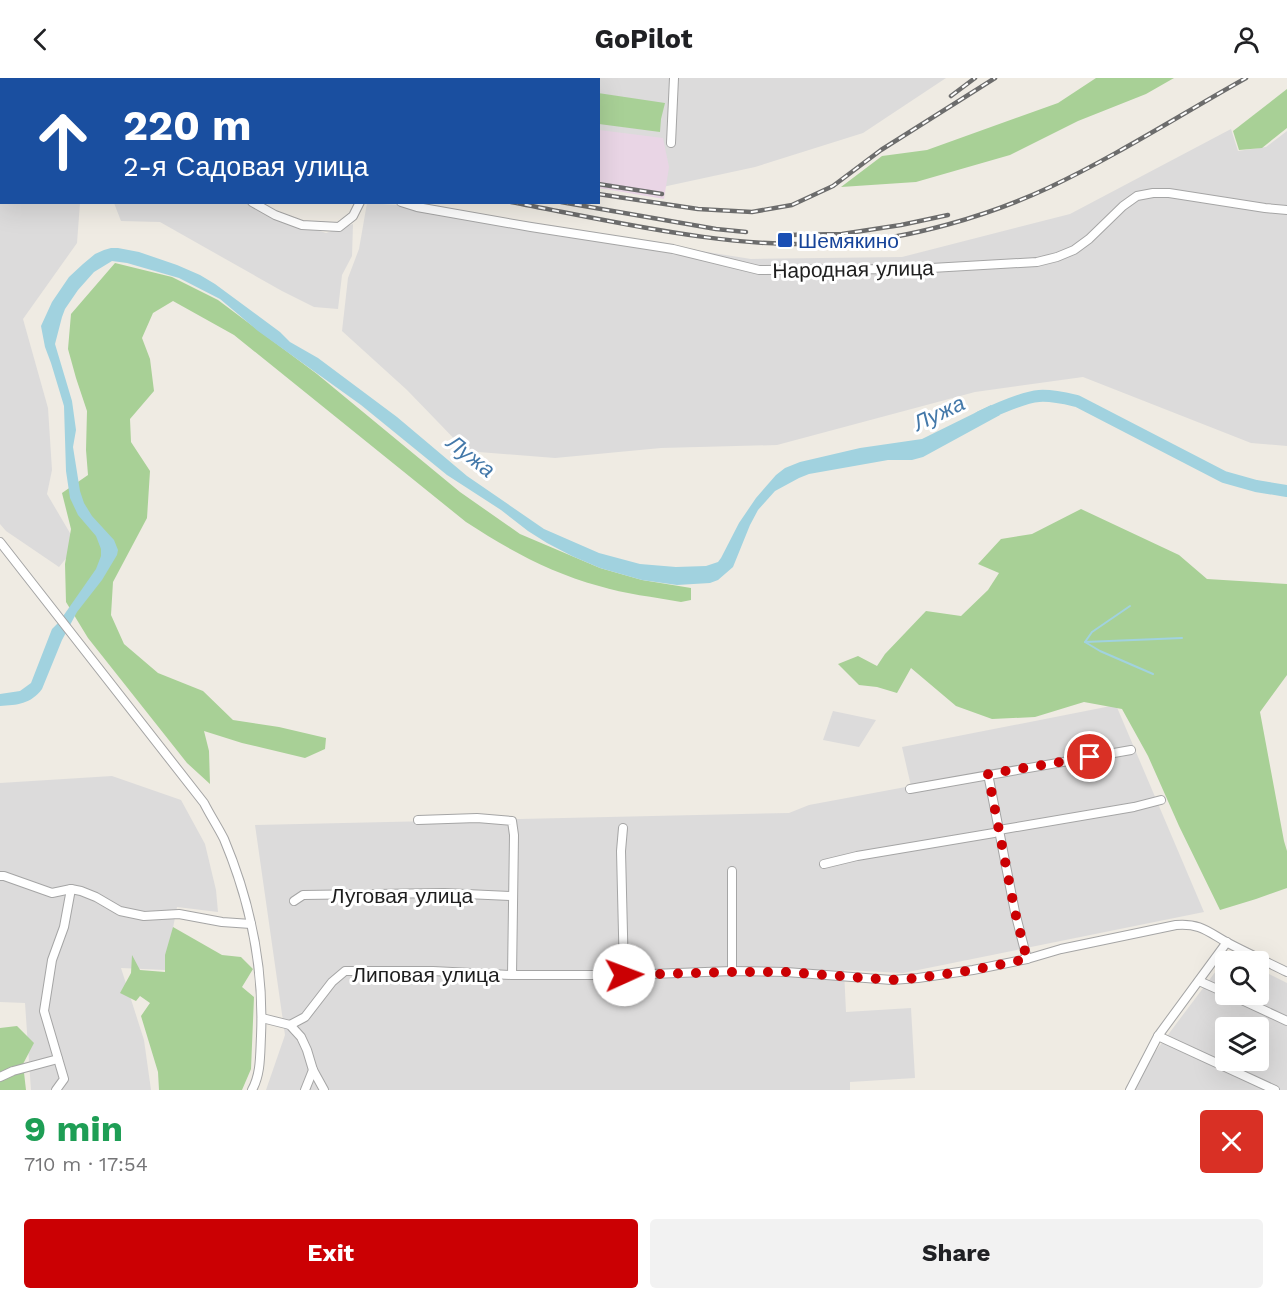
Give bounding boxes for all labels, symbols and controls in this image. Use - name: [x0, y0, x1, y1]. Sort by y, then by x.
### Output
- icon: back: [24, 23, 57, 56]
- text: GoPilot: [594, 23, 693, 55]
- icon: person: [1230, 23, 1263, 56]
- text: 220 m: [123, 101, 252, 150]
- icon: ahead: [24, 102, 102, 180]
- text: 2-я Садовая улица: [123, 151, 369, 183]
- place label: Шемякино: [798, 228, 899, 253]
- marker: Шемякино: [776, 231, 794, 249]
- street label: Народная улица: [772, 255, 934, 283]
- water label: Лужа: [908, 390, 969, 437]
- water label: Лужа: [441, 428, 500, 482]
- pin: [1064, 731, 1115, 782]
- icon: arrive: [1073, 740, 1106, 773]
- street label: Луговая улица: [331, 883, 473, 908]
- position arrow: [592, 943, 656, 1007]
- map controls: [1215, 951, 1269, 1071]
- button: search: [1215, 951, 1269, 1005]
- street label: Липовая улица: [352, 962, 500, 987]
- button: layers: [1215, 1017, 1269, 1071]
- text: 9 min: [24, 1108, 123, 1150]
- button: close: [1200, 1110, 1263, 1173]
- text: 710 m · 17:54: [24, 1152, 148, 1176]
- button: Exit: [24, 1219, 638, 1288]
- button: Share: [650, 1219, 1263, 1288]

